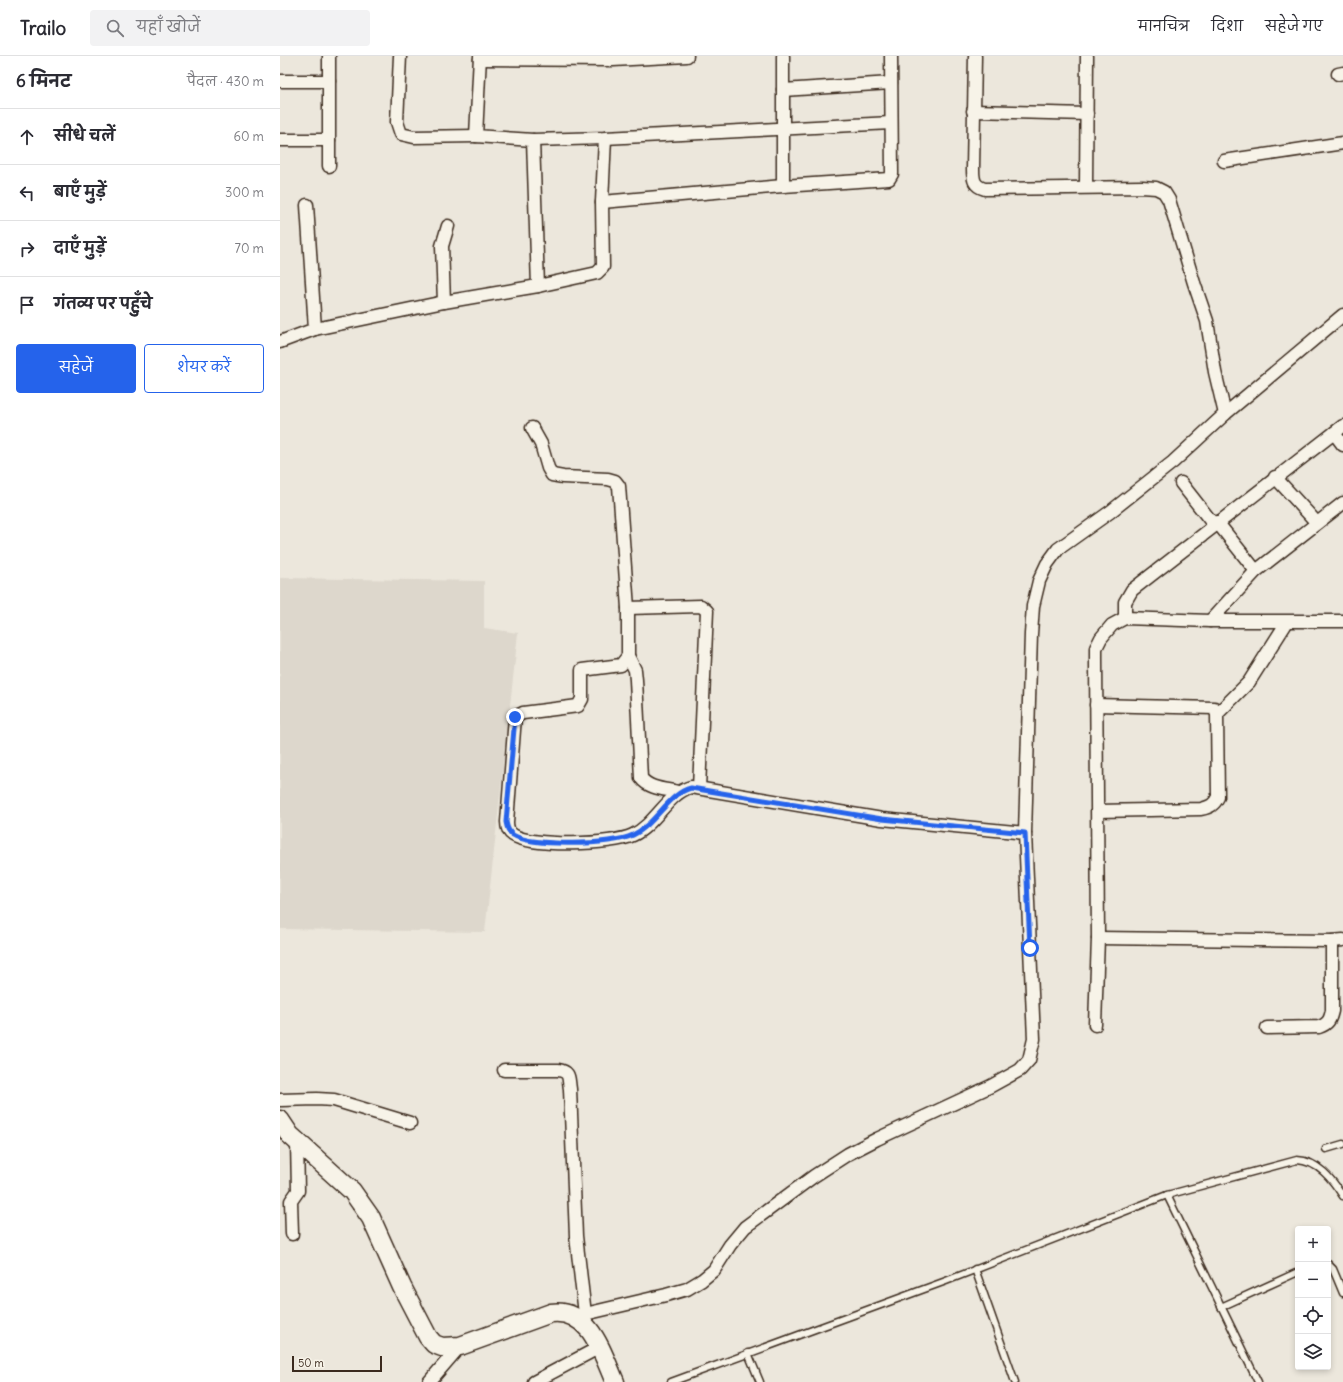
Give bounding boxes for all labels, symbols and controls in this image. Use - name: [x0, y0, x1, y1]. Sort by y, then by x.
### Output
- search box: [90, 10, 370, 46]
- text: Trailo: [20, 16, 66, 40]
- icon: search: [104, 17, 126, 39]
- text: यहाँ खोजें: [136, 17, 200, 36]
- text: मानचित्र: [1138, 17, 1189, 35]
- text: दिशा: [1211, 17, 1243, 35]
- text: सहेजे गए: [1265, 17, 1323, 35]
- text: 6 मिनट: [16, 70, 71, 92]
- text: पैदल · 430 m: [187, 73, 264, 90]
- icon: ahead: [16, 126, 38, 148]
- text: सीधे चलें: [54, 126, 115, 145]
- text: 60 m: [233, 128, 264, 145]
- icon: left: [16, 182, 38, 204]
- text: बाएँ मुड़ें: [54, 182, 106, 201]
- text: 300 m: [225, 184, 264, 201]
- icon: right: [16, 238, 38, 260]
- text: दाएँ मुड़ें: [54, 238, 106, 257]
- text: 70 m: [235, 240, 264, 257]
- icon: arrive: [16, 294, 38, 316]
- text: गंतव्य पर पहुँचे: [54, 294, 152, 313]
- button: सहेजें: [16, 344, 136, 393]
- button: शेयर करें: [144, 344, 264, 393]
- route end: [506, 708, 524, 726]
- route start: [1021, 939, 1039, 957]
- map controls: [1295, 1226, 1331, 1370]
- button: +: [1295, 1226, 1331, 1262]
- button: −: [1295, 1262, 1331, 1298]
- button: locate: [1295, 1298, 1331, 1334]
- button: layers: [1295, 1334, 1331, 1370]
- scale bar: [292, 1354, 382, 1373]
- text: 50 m: [298, 1356, 324, 1370]

